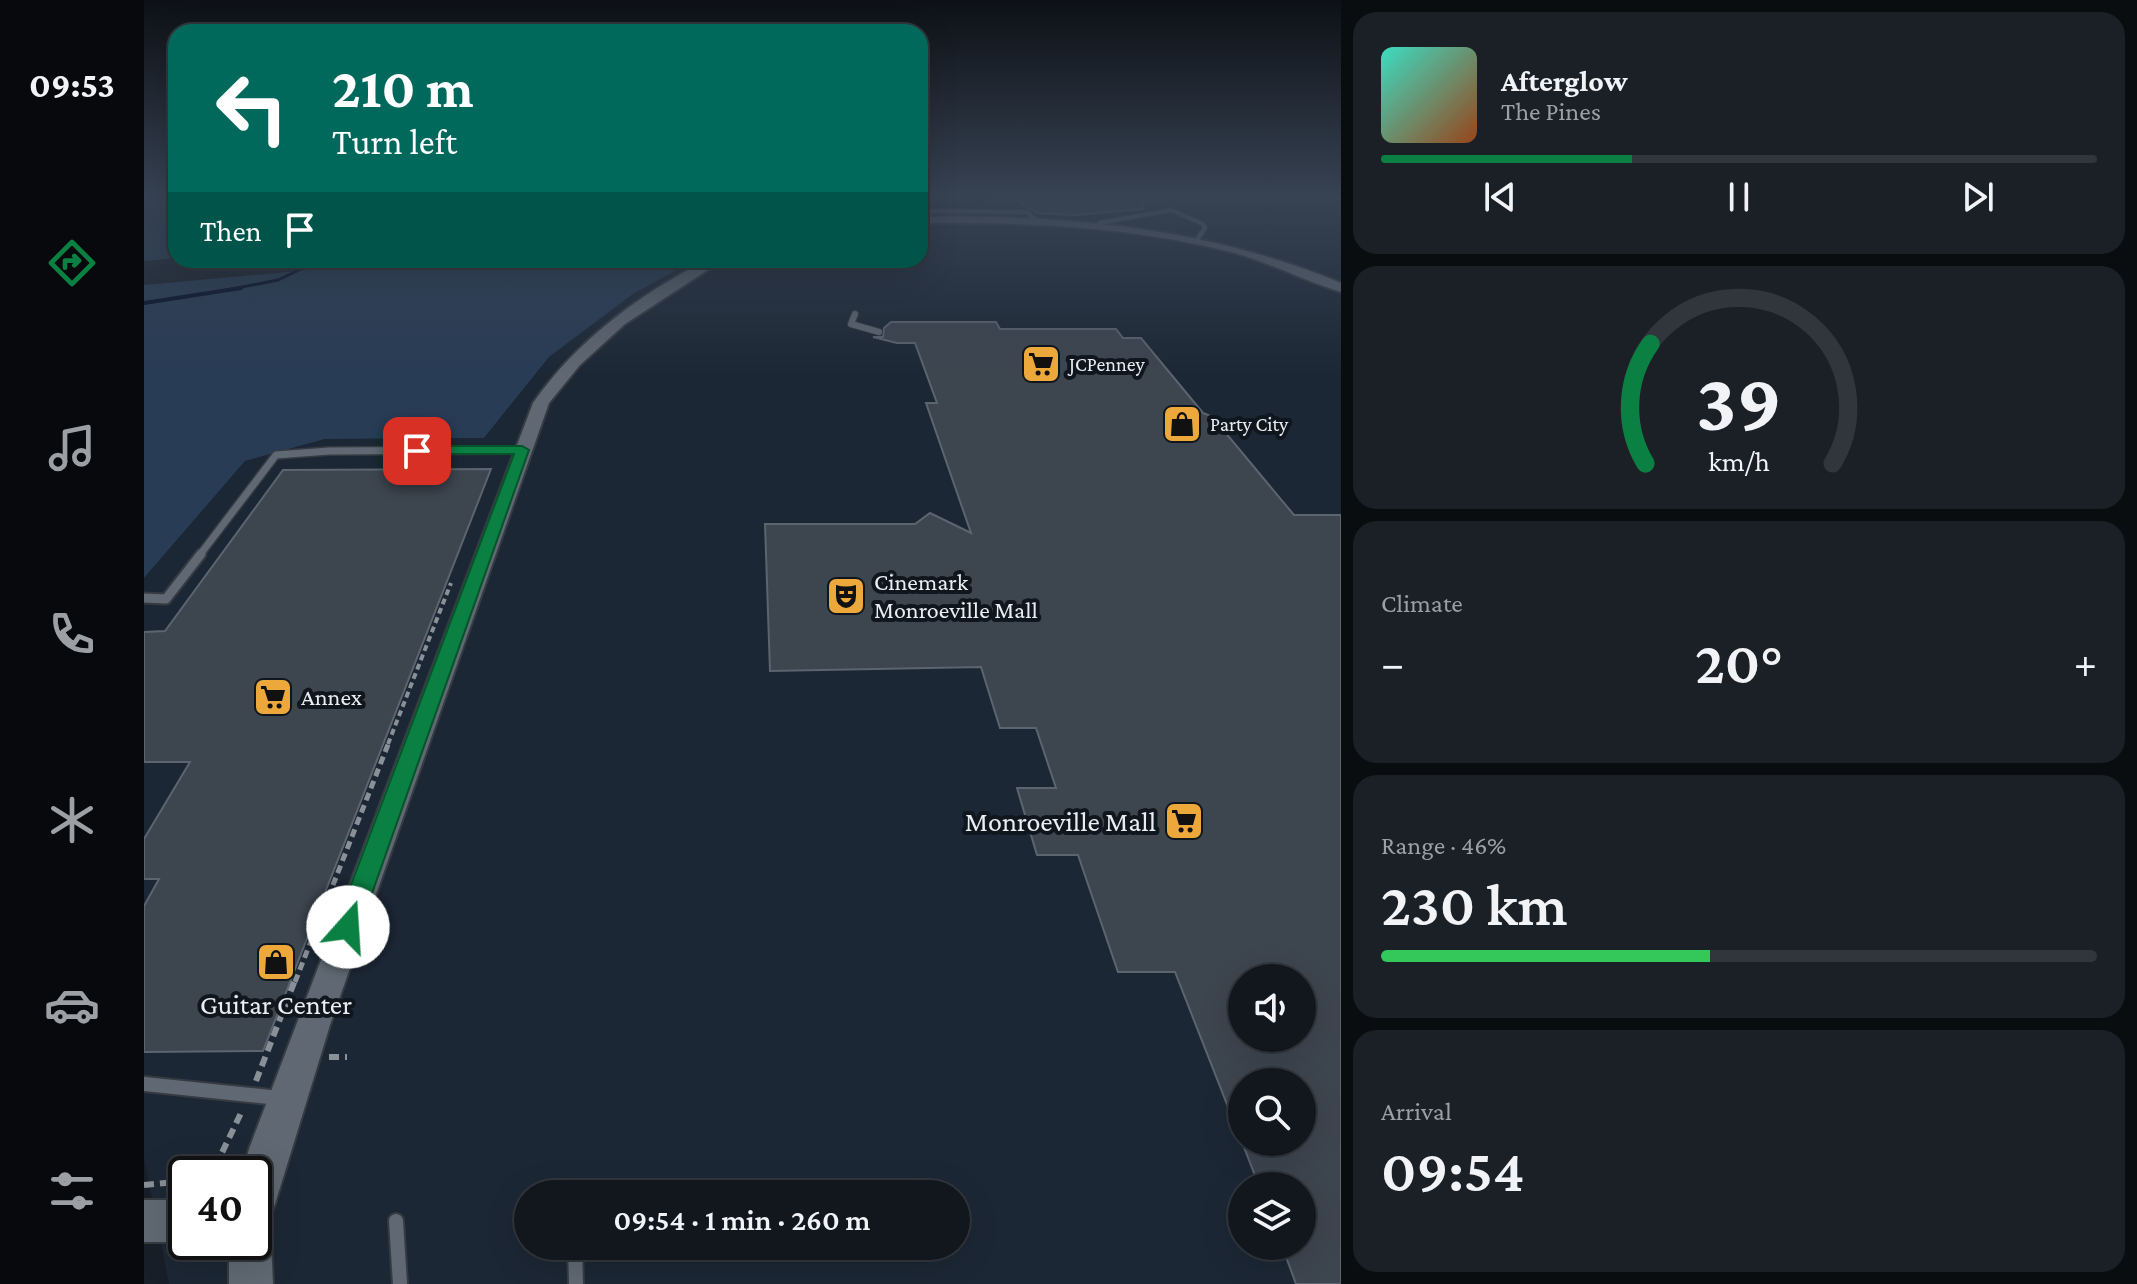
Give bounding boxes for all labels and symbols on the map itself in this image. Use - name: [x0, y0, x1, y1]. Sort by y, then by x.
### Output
- supermarket icon: JCPenney: [1020, 343, 1062, 385]
- place label: JCPenney: [1067, 353, 1146, 376]
- shop icon: Party City: [1161, 403, 1203, 445]
- place label: Party City: [1210, 413, 1289, 436]
- pin: [383, 417, 451, 485]
- place label: Cinemark Monroeville Mall: [874, 568, 1038, 623]
- theatre icon: Cinemark Monroeville Mall: [825, 575, 867, 617]
- supermarket icon: Annex: [252, 676, 294, 718]
- place label: Annex: [301, 683, 362, 710]
- supermarket icon: Monroeville Mall: [1163, 800, 1205, 842]
- place label: Monroeville Mall: [965, 806, 1156, 837]
- position arrow: [306, 885, 390, 969]
- shop icon: Guitar Center: [255, 941, 297, 983]
- place label: Guitar Center: [200, 989, 352, 1020]
- speed limit sign: 40: [168, 1156, 272, 1260]

